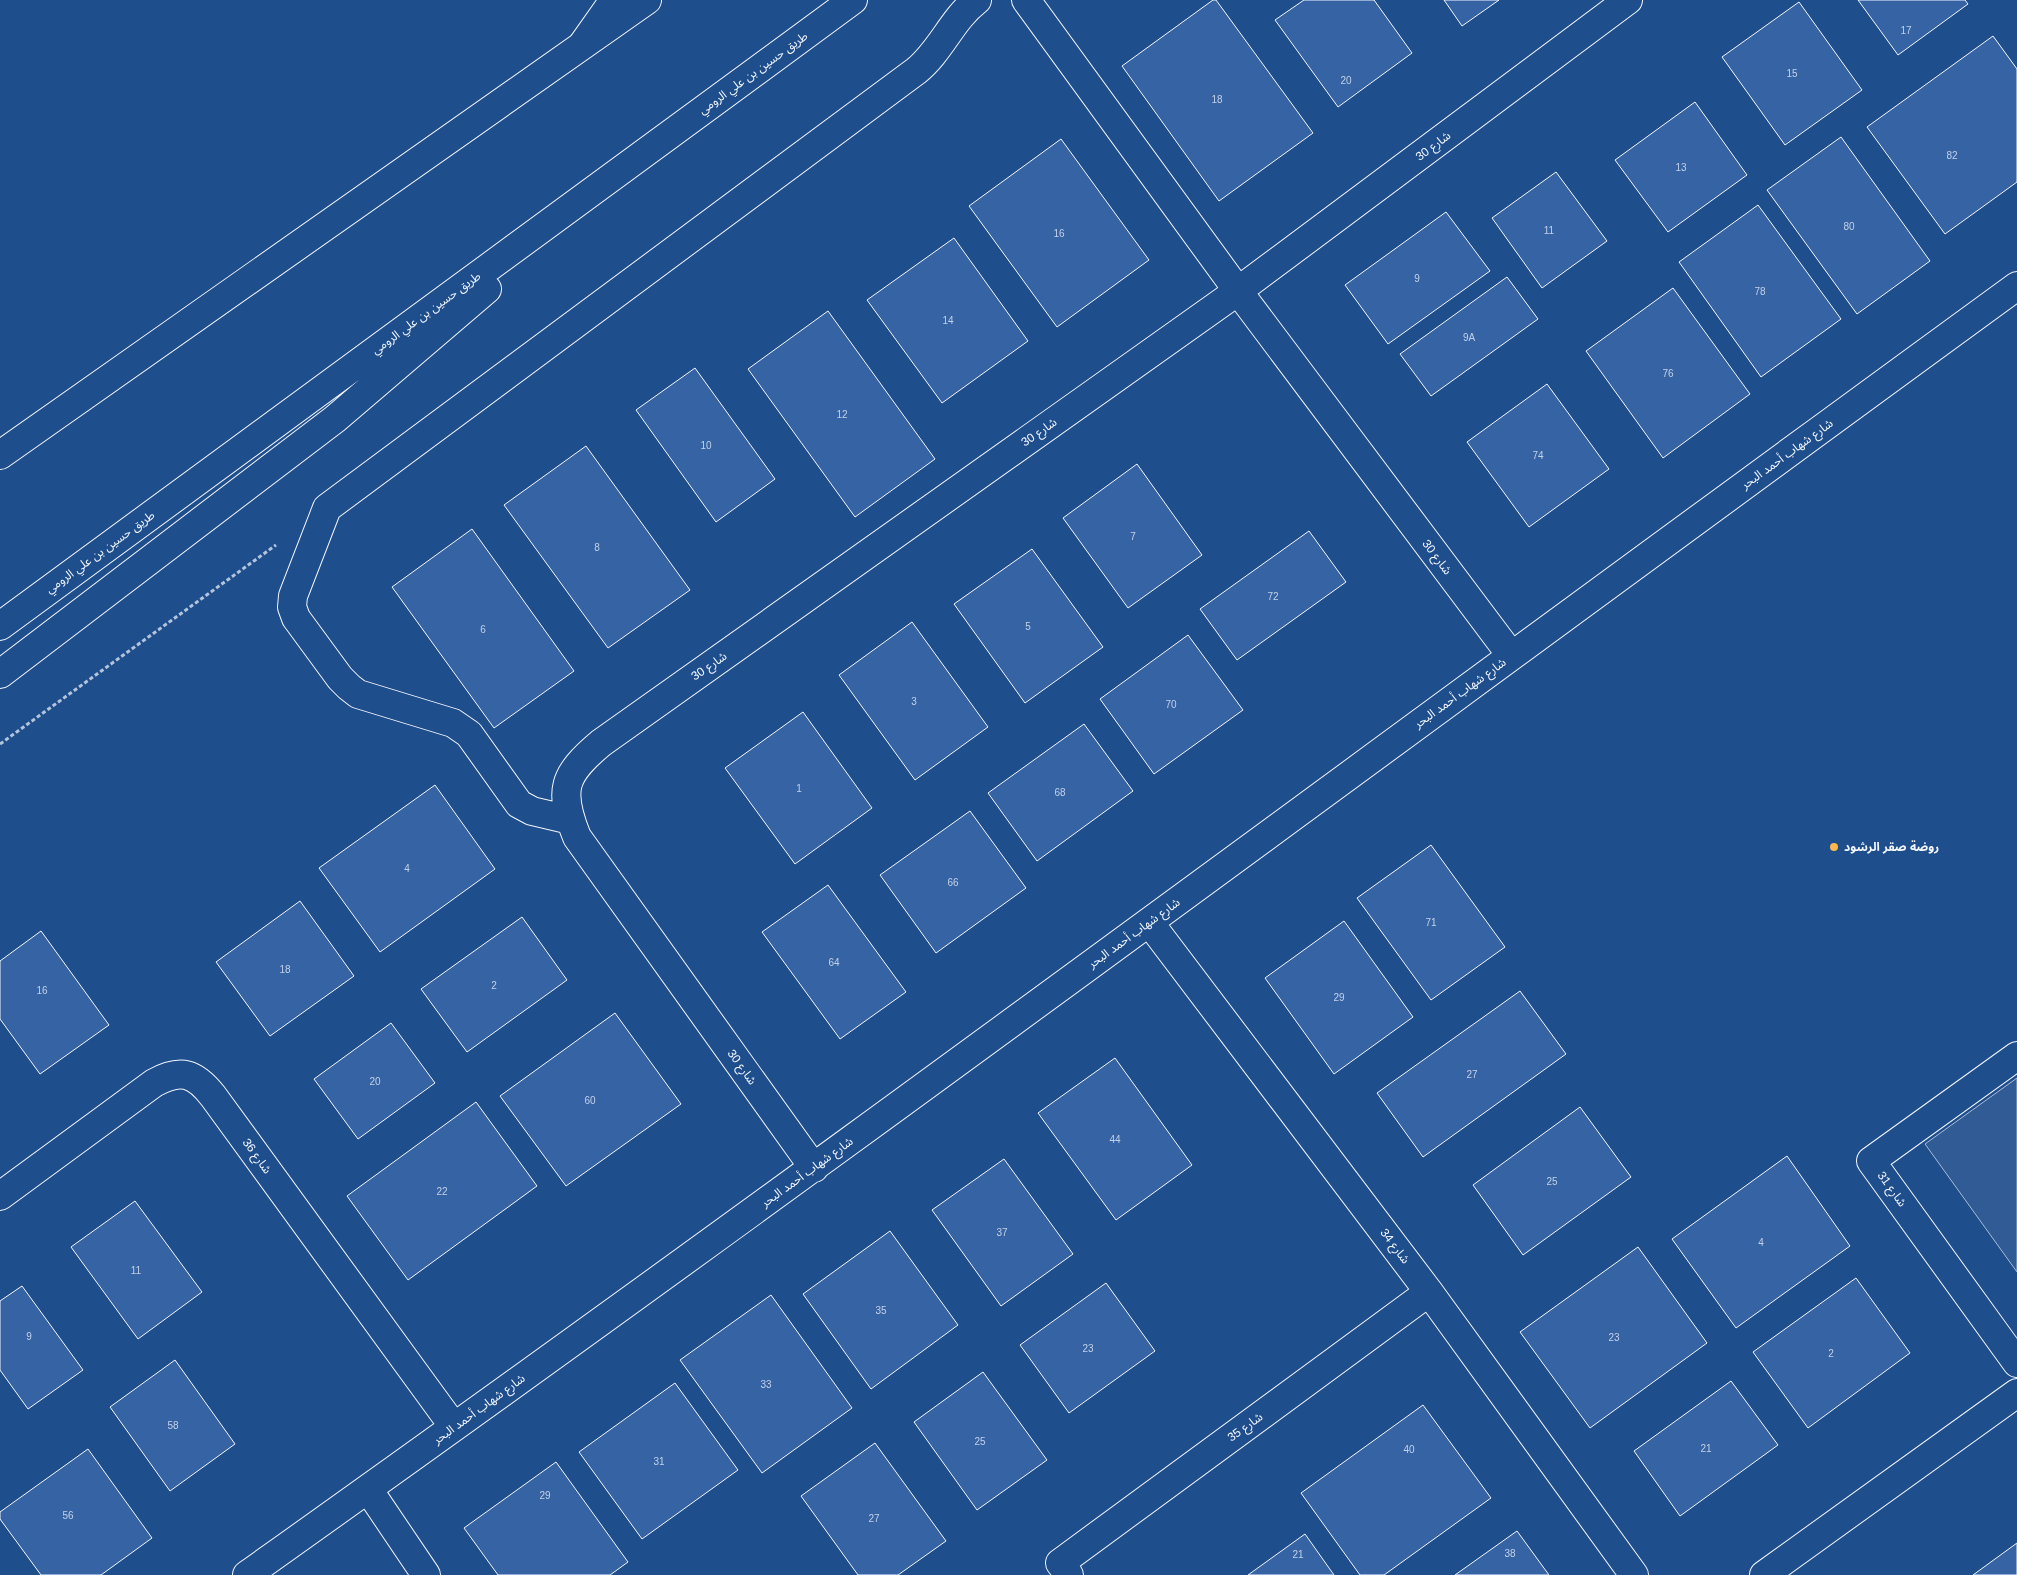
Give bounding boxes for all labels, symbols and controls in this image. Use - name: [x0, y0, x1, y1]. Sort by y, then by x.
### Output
- house number: 17: [1900, 25, 1912, 36]
- street label: طريق حسين بن علي الرومي: [696, 29, 812, 120]
- house number: 15: [1786, 68, 1798, 79]
- house number: 20: [1340, 75, 1352, 86]
- house number: 18: [1211, 94, 1223, 105]
- street label: شارع 30: [1413, 128, 1454, 165]
- house number: 82: [1946, 150, 1958, 161]
- house number: 13: [1675, 162, 1687, 173]
- house number: 80: [1843, 221, 1855, 232]
- house number: 11: [1544, 225, 1555, 236]
- house number: 16: [1053, 228, 1065, 239]
- street label: طريق حسين بن علي الرومي: [369, 269, 485, 360]
- house number: 9: [1414, 273, 1420, 284]
- house number: 78: [1754, 286, 1766, 297]
- house number: 14: [942, 315, 954, 326]
- house number: 9A: [1463, 332, 1475, 343]
- house number: 76: [1662, 368, 1674, 379]
- house number: 12: [836, 409, 848, 420]
- street label: شارع 30: [1019, 415, 1061, 451]
- street label: شارع شهاب أحمد البحر: [1737, 416, 1837, 494]
- house number: 10: [700, 440, 712, 451]
- house number: 74: [1532, 450, 1544, 461]
- street label: طريق حسين بن علي الرومي: [43, 508, 159, 599]
- house number: 7: [1130, 531, 1136, 542]
- street label: شارع 30: [1418, 537, 1455, 578]
- house number: 8: [594, 542, 600, 553]
- house number: 72: [1267, 591, 1279, 602]
- house number: 5: [1025, 621, 1031, 632]
- house number: 6: [480, 624, 486, 635]
- street label: شارع 30: [689, 649, 731, 685]
- street label: شارع شهاب أحمد البحر: [1410, 655, 1510, 733]
- house number: 3: [911, 696, 917, 707]
- house number: 70: [1165, 699, 1177, 710]
- house number: 1: [796, 783, 802, 794]
- house number: 68: [1054, 787, 1066, 798]
- place label: روضة صقر الرشود: [1844, 840, 1939, 854]
- marker: روضة صقر الرشود: [1828, 841, 1840, 853]
- house number: 4: [404, 863, 410, 874]
- house number: 66: [947, 877, 959, 888]
- street label: شارع شهاب أحمد البحر: [1084, 895, 1184, 973]
- house number: 71: [1425, 917, 1437, 928]
- house number: 64: [828, 957, 840, 968]
- house number: 18: [279, 964, 291, 975]
- house number: 2: [491, 980, 497, 991]
- house number: 16: [36, 985, 48, 996]
- house number: 29: [1333, 992, 1345, 1003]
- street label: شارع 30: [723, 1047, 759, 1089]
- house number: 27: [1466, 1069, 1478, 1080]
- house number: 20: [369, 1076, 381, 1087]
- house number: 60: [584, 1095, 596, 1106]
- street label: شارع شهاب أحمد البحر: [757, 1134, 857, 1212]
- house number: 44: [1109, 1134, 1121, 1145]
- street label: شارع 36: [238, 1136, 274, 1178]
- street label: شارع 31: [1873, 1169, 1909, 1211]
- house number: 25: [1546, 1176, 1558, 1187]
- house number: 22: [436, 1186, 448, 1197]
- street label: شارع 34: [1376, 1226, 1413, 1267]
- house number: 37: [996, 1227, 1008, 1238]
- house number: 4: [1758, 1237, 1764, 1248]
- house number: 11: [131, 1265, 142, 1276]
- house number: 35: [875, 1305, 887, 1316]
- house number: 9: [26, 1331, 32, 1342]
- house number: 23: [1608, 1332, 1620, 1343]
- house number: 23: [1082, 1343, 1094, 1354]
- house number: 2: [1828, 1348, 1834, 1359]
- street label: شارع شهاب أحمد البحر: [429, 1371, 529, 1449]
- house number: 33: [760, 1379, 772, 1390]
- street label: شارع 35: [1225, 1410, 1267, 1446]
- house number: 58: [167, 1420, 179, 1431]
- house number: 25: [974, 1436, 986, 1447]
- house number: 21: [1700, 1443, 1712, 1454]
- house number: 40: [1403, 1444, 1415, 1455]
- house number: 31: [653, 1456, 665, 1467]
- house number: 29: [539, 1490, 551, 1501]
- house number: 56: [62, 1510, 74, 1521]
- house number: 27: [868, 1513, 880, 1524]
- house number: 38: [1504, 1548, 1516, 1559]
- house number: 21: [1292, 1549, 1304, 1560]

